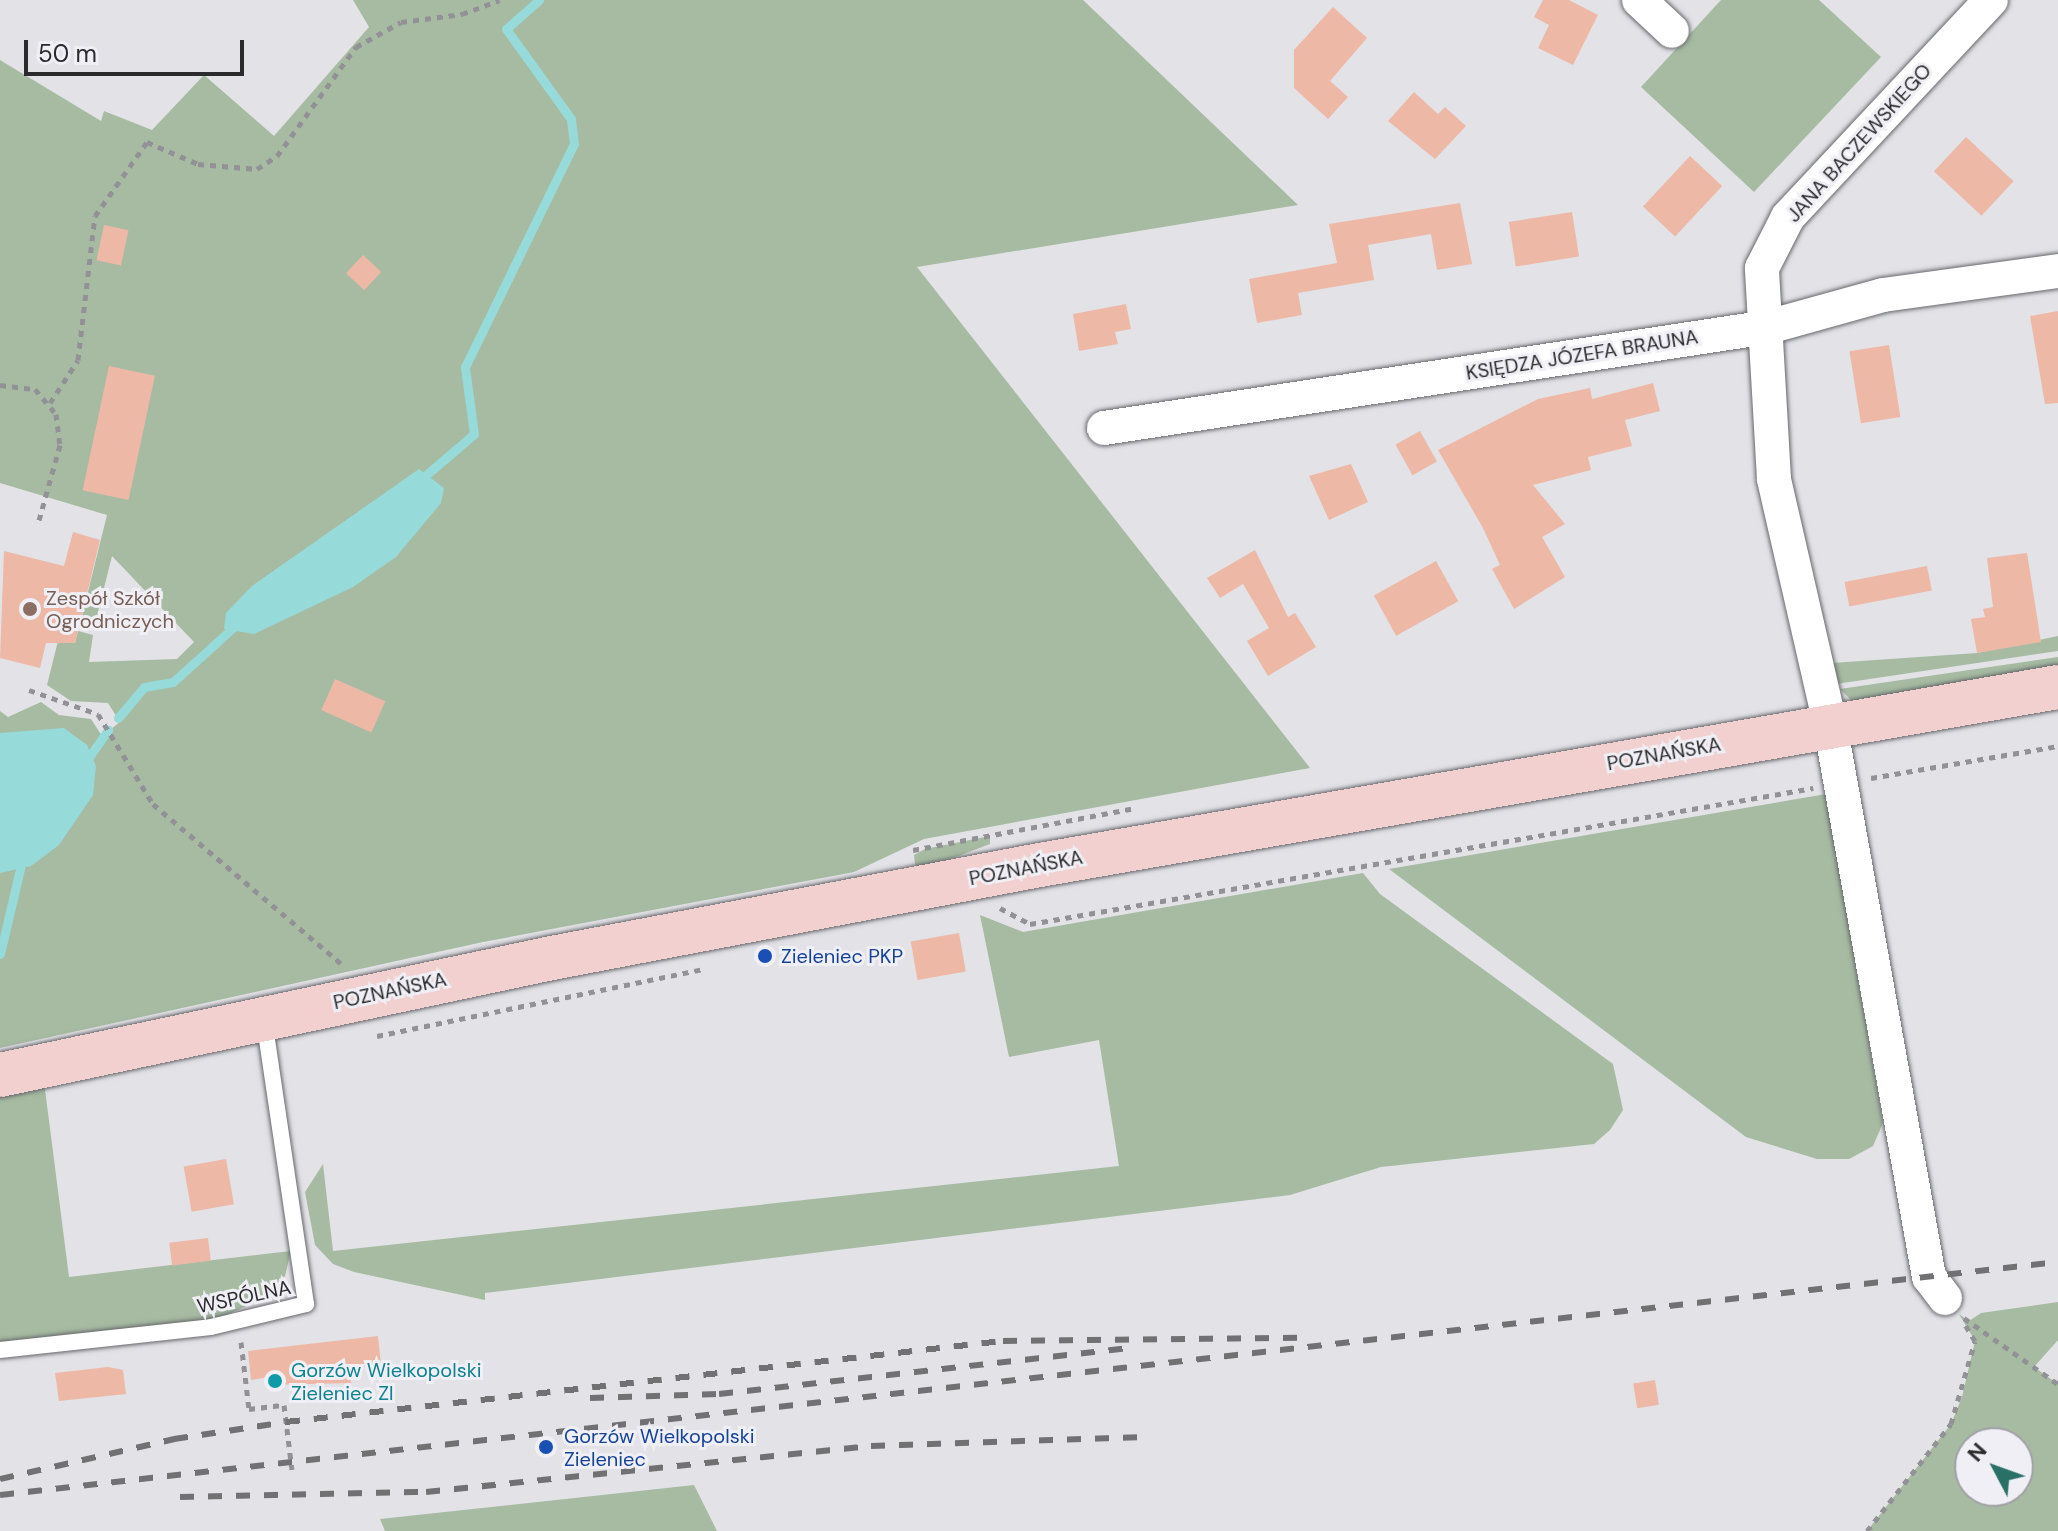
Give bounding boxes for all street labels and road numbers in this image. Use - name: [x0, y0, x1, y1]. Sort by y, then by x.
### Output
- street label: JANA BACZEWSKIEGO: [1782, 59, 1936, 227]
- street label: KSIĘDZA JÓZEFA BRAUNA: [1464, 325, 1700, 385]
- street label: POZNAŃSKA: [1605, 732, 1723, 776]
- street label: POZNAŃSKA: [967, 845, 1085, 891]
- street label: POZNAŃSKA: [331, 967, 449, 1015]
- street label: WSPÓLNA: [195, 1275, 293, 1319]

